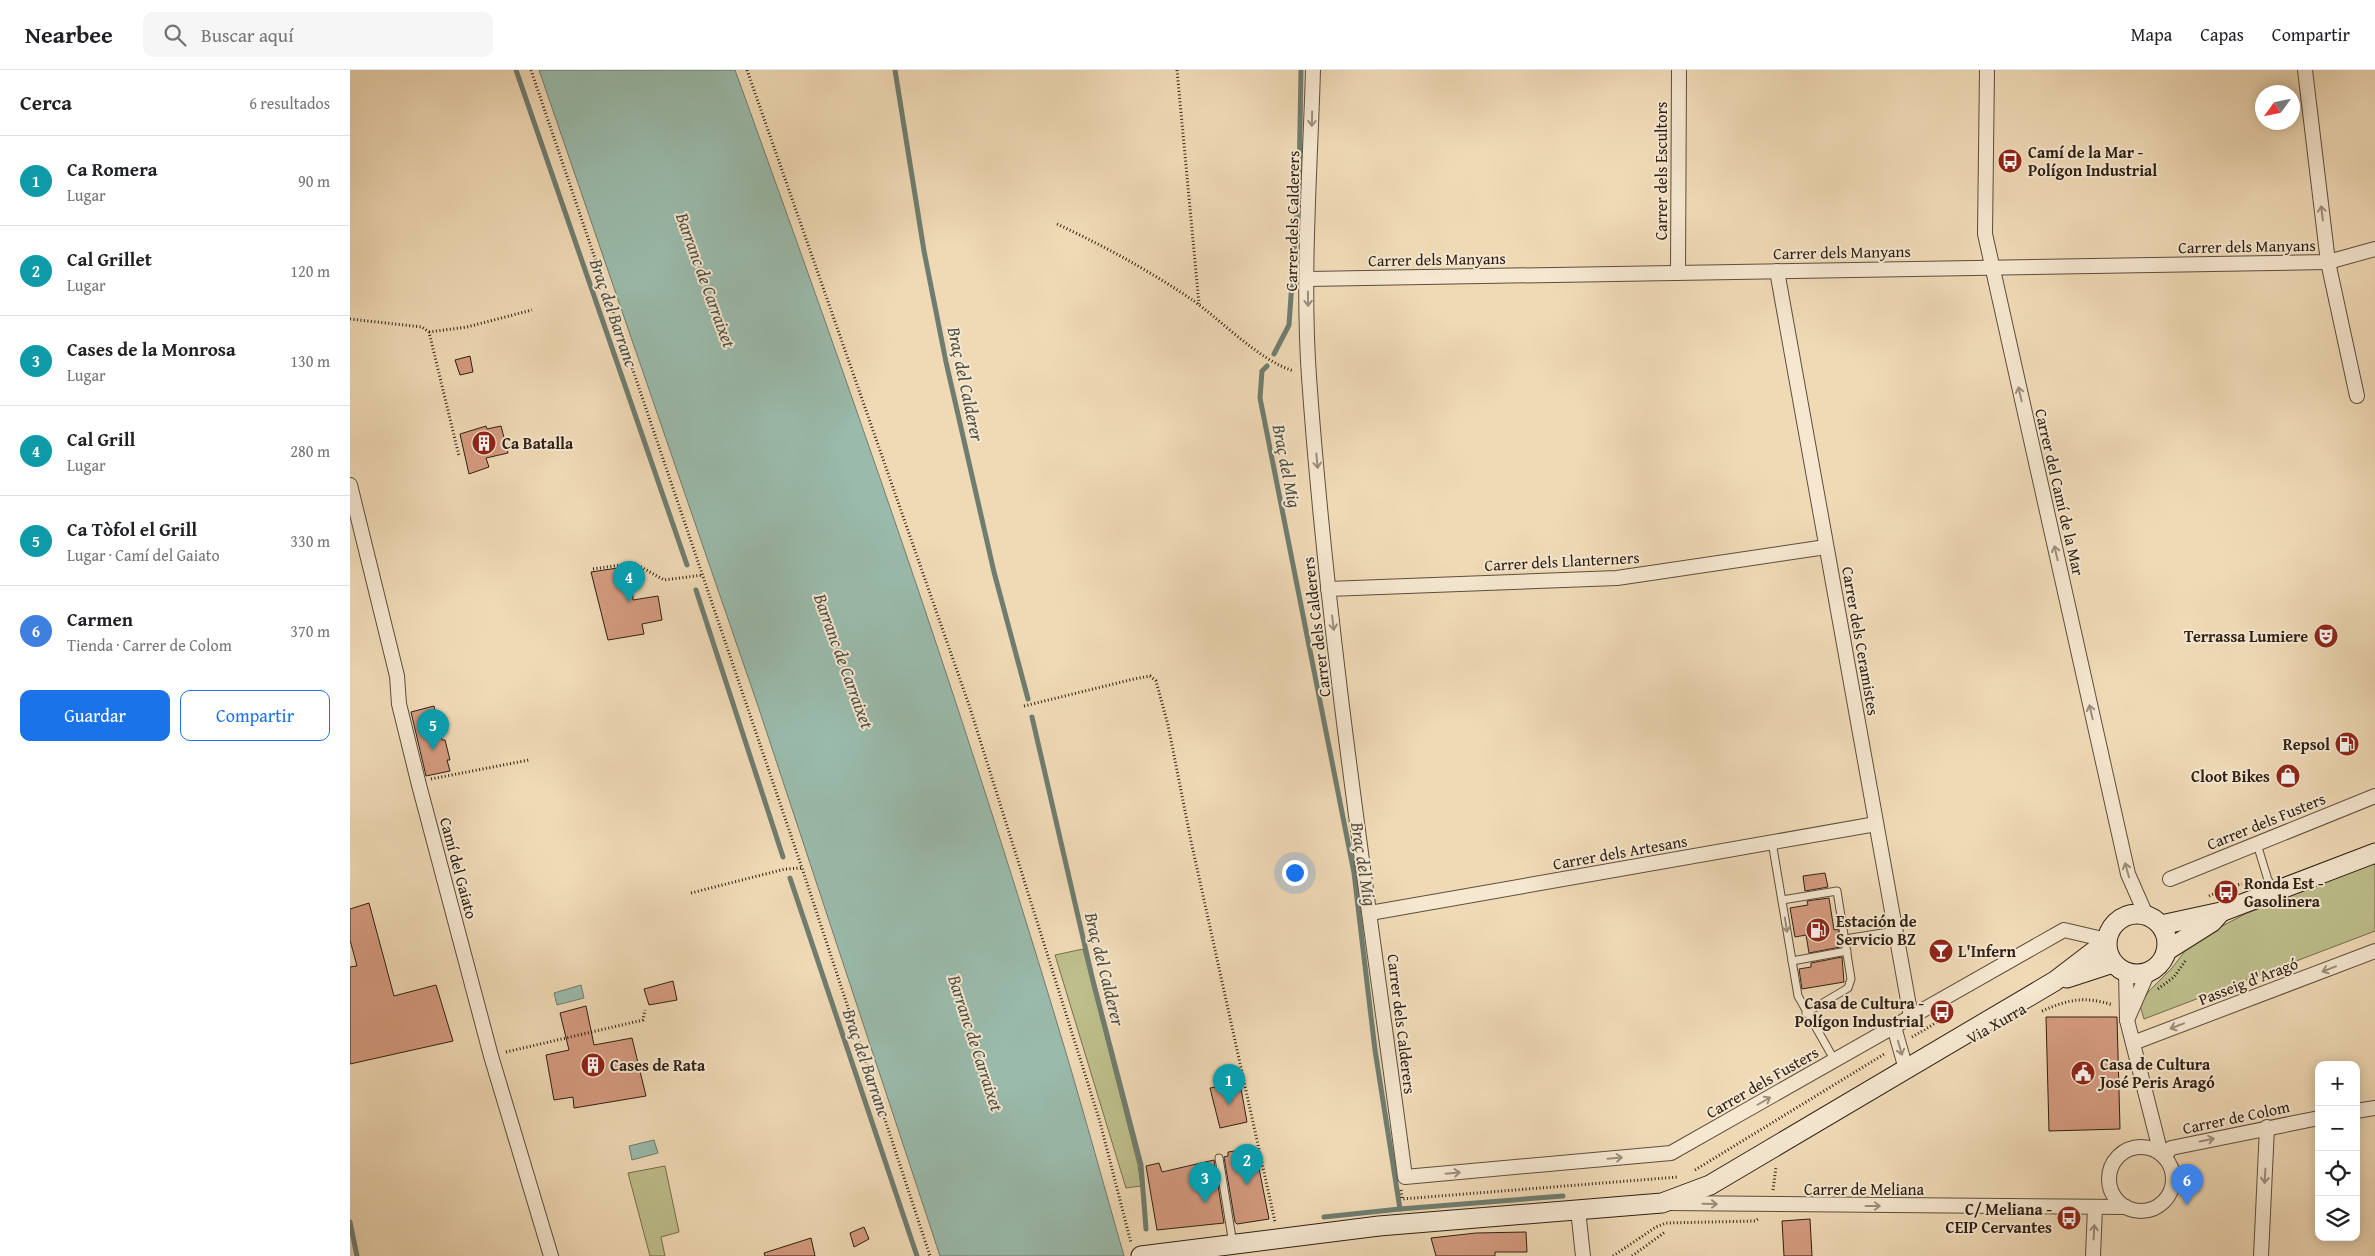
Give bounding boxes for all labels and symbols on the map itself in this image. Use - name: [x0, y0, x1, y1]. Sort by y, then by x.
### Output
- north arrow: [2255, 85, 2300, 130]
- street label: Carrer dels Escultors: [1649, 102, 1673, 240]
- one-way arrow: [1307, 110, 1316, 126]
- place label: Camí de la Mar - Polígon Industrial: [2028, 140, 2157, 182]
- bus stop icon: Camí de la Mar - Polígon Industrial: [1997, 148, 2023, 174]
- street label: Carrer dels Calderers: [1279, 150, 1305, 292]
- one-way arrow: [2317, 206, 2327, 222]
- water label: Barranc de Carraixet: [669, 208, 743, 352]
- street label: Carrer dels Manyans: [2178, 233, 2316, 259]
- street label: Carrer dels Manyans: [1773, 239, 1911, 265]
- street label: Carrer dels Manyans: [1368, 246, 1506, 272]
- water label: Braç del Barranc: [582, 254, 645, 372]
- one-way arrow: [1303, 290, 1313, 306]
- water label: Braç del Calderer: [941, 323, 992, 445]
- one-way arrow: [2015, 387, 2024, 403]
- street label: Carrer del Camí de la Mar: [2029, 406, 2091, 578]
- water label: Braç del Mig: [1265, 421, 1308, 510]
- building icon: Ca Batalla: [471, 430, 497, 456]
- place label: Ca Batalla: [502, 431, 574, 455]
- one-way arrow: [1312, 453, 1322, 469]
- street label: Carrer dels Llanterners: [1484, 545, 1640, 577]
- one-way arrow: [2051, 545, 2060, 561]
- street label: Carrer dels Calderers: [1296, 556, 1336, 698]
- pin: 4: [613, 561, 645, 602]
- street label: Carrer dels Ceramistes: [1836, 565, 1886, 717]
- water label: Barranc de Carraixet: [807, 589, 881, 733]
- one-way arrow: [1328, 614, 1338, 630]
- theatre icon: Terrassa Lumiere: [2313, 623, 2339, 649]
- place label: Terrassa Lumiere: [2184, 624, 2308, 648]
- one-way arrow: [2086, 704, 2095, 720]
- pin: 5: [417, 709, 449, 750]
- fuel station icon: Repsol: [2334, 731, 2360, 757]
- place label: Repsol: [2283, 732, 2330, 756]
- shop icon: Cloot Bikes: [2275, 763, 2301, 789]
- place label: Cloot Bikes: [2191, 764, 2270, 788]
- street label: Carrer dels Fusters: [2203, 786, 2329, 856]
- street label: Camí del Gaiato: [434, 815, 484, 921]
- water label: Braç del Mig: [1344, 819, 1384, 908]
- street label: Carrer dels Artesans: [1551, 828, 1689, 876]
- your location: [1282, 860, 1308, 886]
- one-way arrow: [2122, 862, 2132, 878]
- place label: Ronda Est - Gasolinera: [2244, 871, 2324, 913]
- bus stop icon: Ronda Est - Gasolinera: [2213, 879, 2239, 905]
- water label: Braç del Calderer: [1078, 908, 1132, 1030]
- place label: Estación de Servicio BZ: [1836, 909, 1917, 951]
- one-way arrow: [1781, 917, 1791, 933]
- fuel station icon: Estación de Servicio BZ: [1805, 917, 1831, 943]
- bar icon: L'Infern: [1928, 938, 1954, 964]
- place label: L'Infern: [1958, 939, 2016, 963]
- street label: Passeig d'Aragó: [2195, 951, 2301, 1011]
- street label: Carrer dels Calderers: [1382, 953, 1422, 1095]
- one-way arrow: [2322, 965, 2338, 974]
- water label: Barranc de Carraixet: [941, 970, 1011, 1115]
- place label: Casa de Cultura - Polígon Industrial: [1795, 991, 1924, 1033]
- street label: Via Xurra: [1962, 996, 2031, 1050]
- bus stop icon: Casa de Cultura - Polígon Industrial: [1929, 999, 1955, 1025]
- water label: Braç del Barranc: [835, 1004, 898, 1122]
- one-way arrow: [2170, 1022, 2186, 1031]
- street label: Carrer dels Fusters: [1701, 1040, 1823, 1124]
- one-way arrow: [1896, 1040, 1906, 1056]
- building icon: Cases de Rata: [580, 1052, 606, 1078]
- place label: Casa de Cultura José Peris Aragó: [2097, 1052, 2215, 1094]
- place label: Cases de Rata: [610, 1053, 706, 1077]
- public building icon: Casa de Cultura José Peris Aragó: [2070, 1060, 2096, 1086]
- pin: 1: [1213, 1064, 1245, 1105]
- street label: Carrer de Colom: [2180, 1094, 2292, 1140]
- one-way arrow: [1756, 1096, 1771, 1106]
- one-way arrow: [2199, 1135, 2215, 1144]
- pin: 2: [1231, 1144, 1263, 1185]
- one-way arrow: [1607, 1153, 1623, 1163]
- pin: 3: [1189, 1162, 1221, 1203]
- pin: 6: [2171, 1164, 2203, 1205]
- one-way arrow: [1445, 1168, 1461, 1177]
- one-way arrow: [2260, 1168, 2269, 1184]
- street label: Carrer de Meliana: [1804, 1177, 1924, 1201]
- place label: C/ Meliana - CEIP Cervantes: [1946, 1197, 2052, 1239]
- one-way arrow: [1702, 1200, 1718, 1209]
- one-way arrow: [1864, 1201, 1880, 1211]
- bus stop icon: C/ Meliana - CEIP Cervantes: [2056, 1205, 2082, 1231]
- one-way arrow: [2090, 1224, 2099, 1240]

